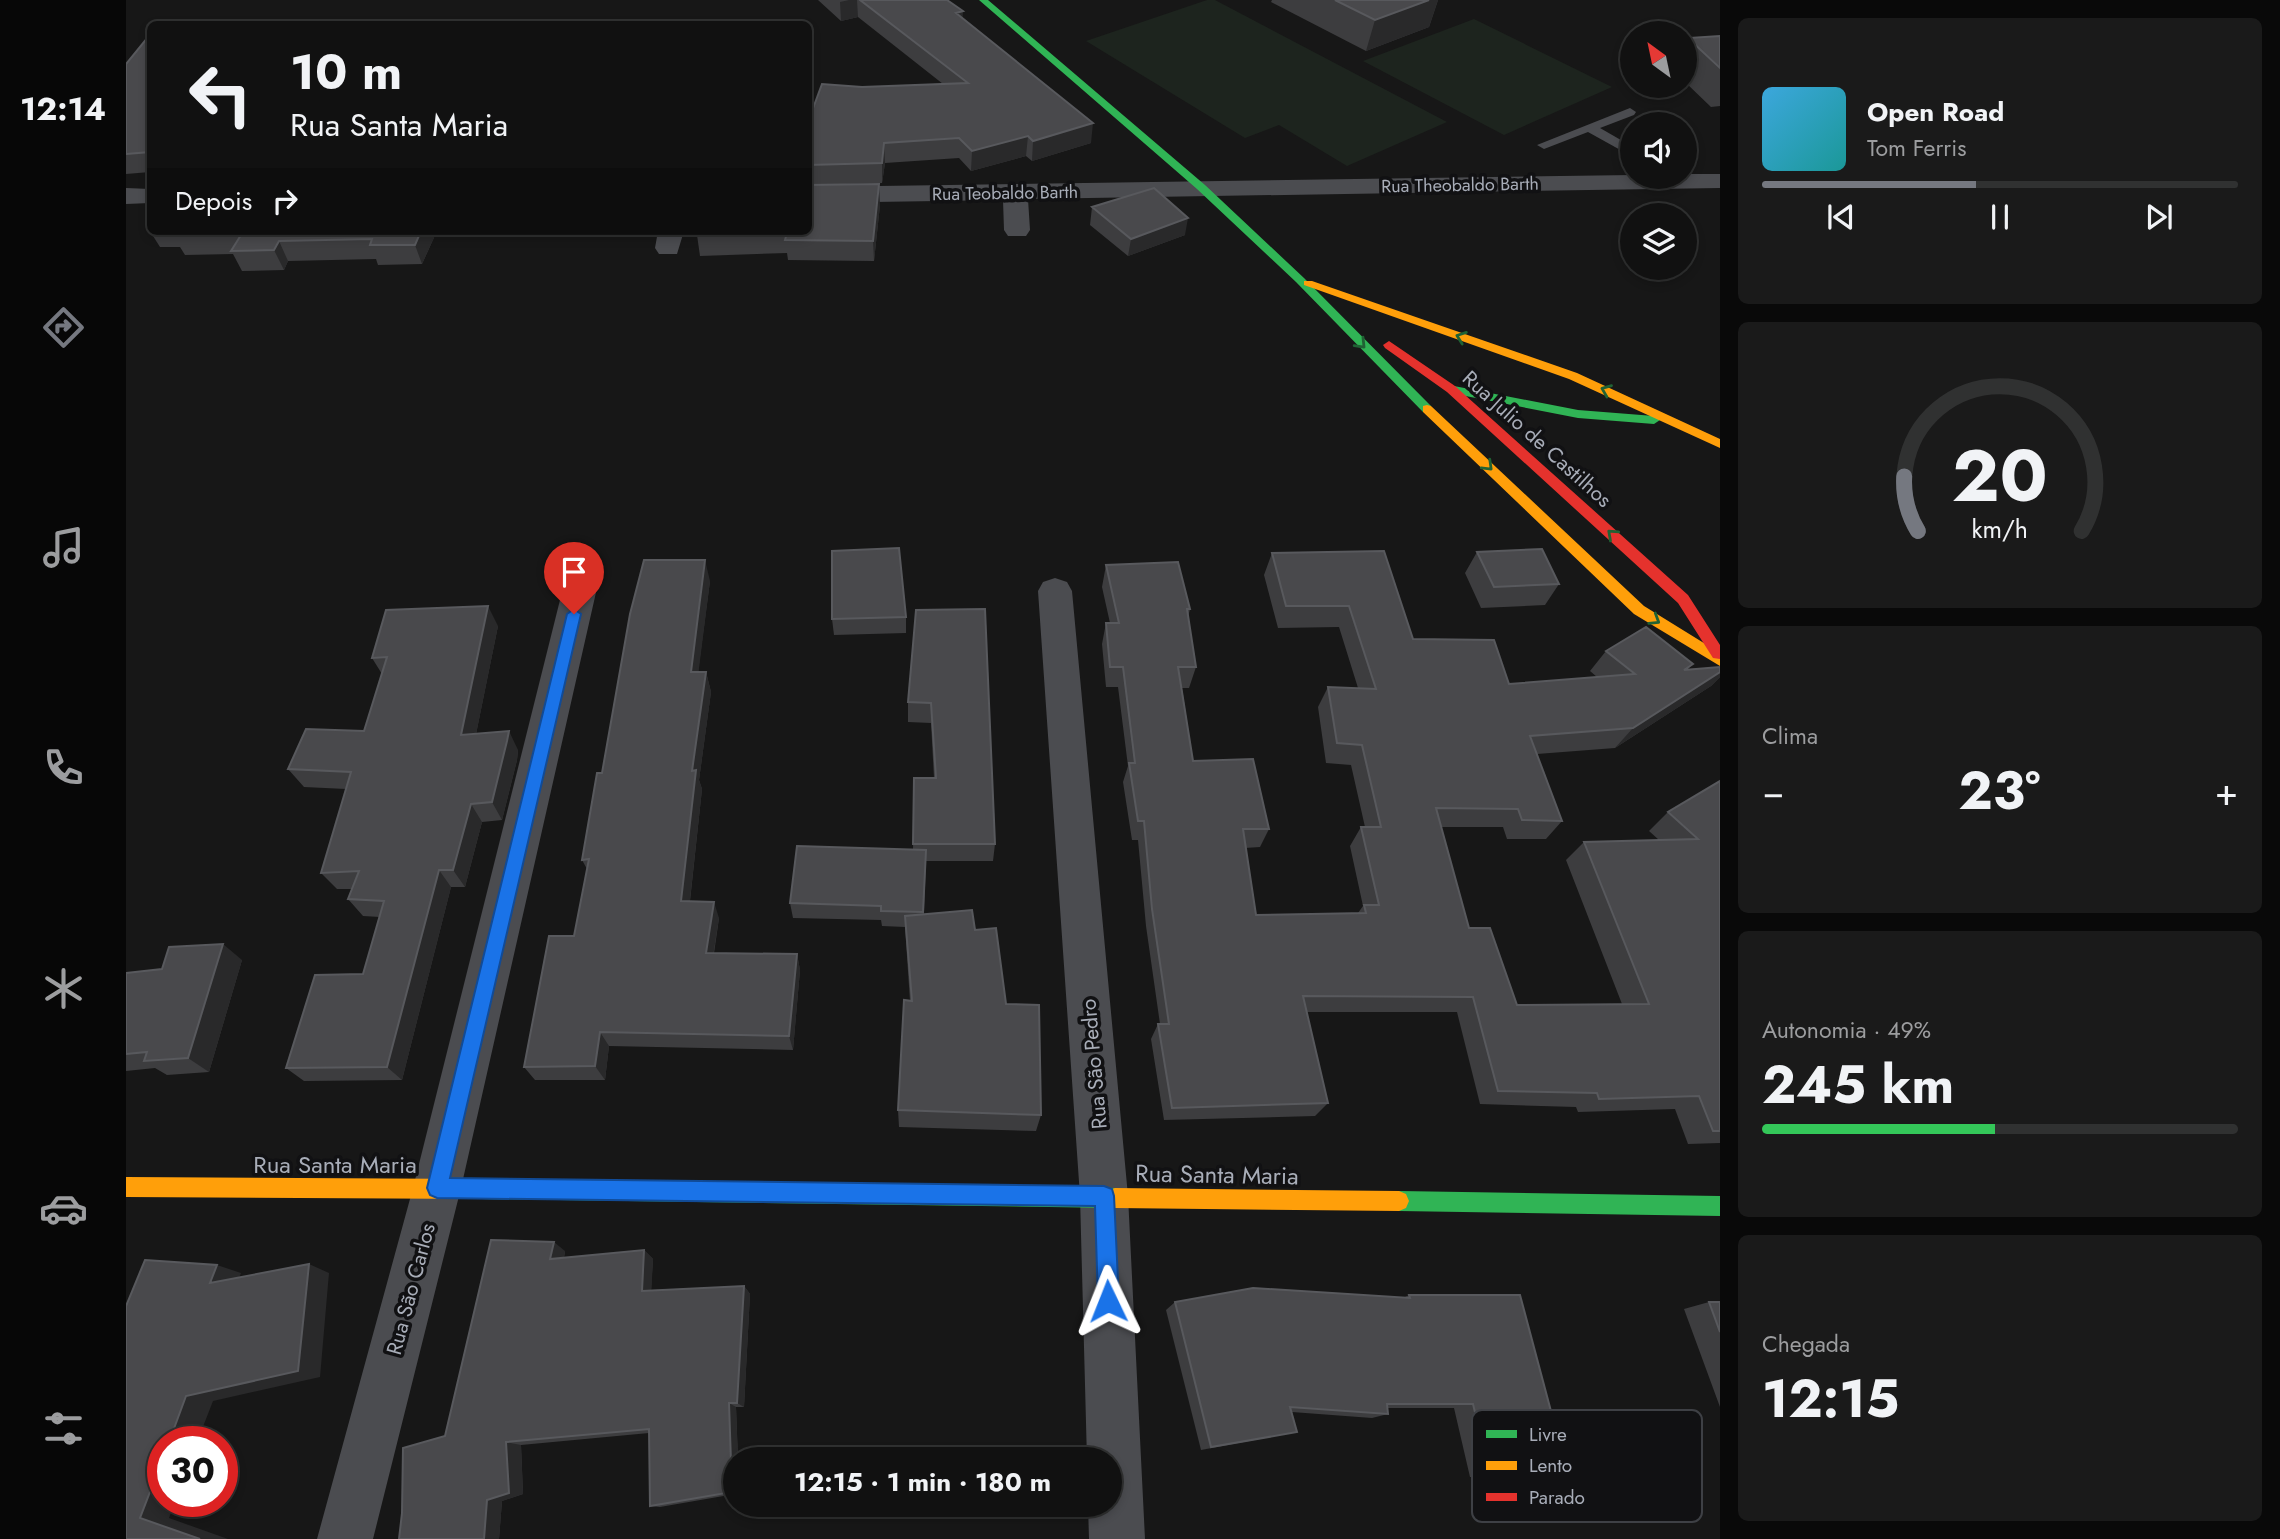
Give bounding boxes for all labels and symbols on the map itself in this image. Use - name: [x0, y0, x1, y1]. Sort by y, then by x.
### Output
- north arrow: [1620, 21, 1698, 98]
- street label: Rua Theobaldo Barth: [1381, 171, 1539, 199]
- street label: Rua Teobaldo Barth: [932, 179, 1078, 207]
- one-way arrow: [1456, 331, 1468, 345]
- one-way arrow: [1352, 335, 1365, 348]
- street label: Rua Julio de Castilhos: [1456, 364, 1618, 514]
- one-way arrow: [1600, 384, 1612, 398]
- one-way arrow: [1480, 457, 1493, 470]
- one-way arrow: [1607, 530, 1620, 542]
- pin: [544, 542, 604, 614]
- one-way arrow: [1647, 611, 1660, 624]
- street label: Rua São Pedro: [1073, 998, 1115, 1130]
- street label: Rua Santa Maria: [253, 1147, 417, 1182]
- street label: Rua Santa Maria: [1135, 1156, 1299, 1193]
- street label: Rua São Carlos: [379, 1220, 443, 1358]
- position arrow: [1071, 1264, 1145, 1338]
- legend: [1472, 1410, 1702, 1522]
- text: Livre: [1529, 1421, 1567, 1448]
- speed limit sign: 30: [147, 1426, 238, 1517]
- text: Lento: [1529, 1452, 1572, 1479]
- text: Parado: [1529, 1484, 1585, 1511]

